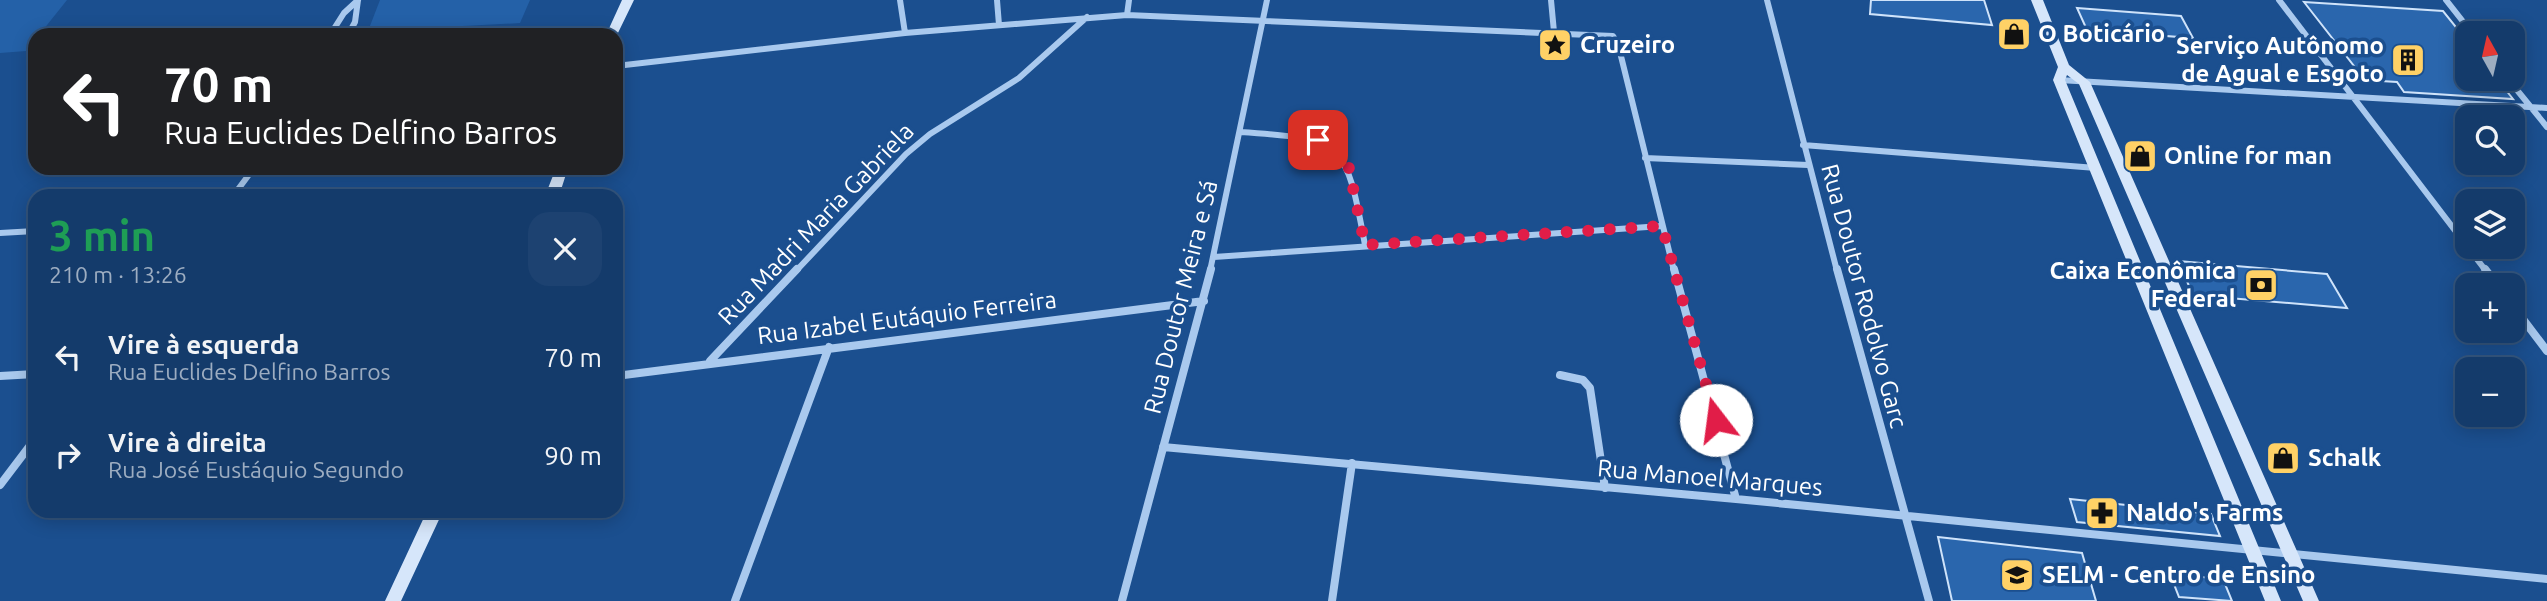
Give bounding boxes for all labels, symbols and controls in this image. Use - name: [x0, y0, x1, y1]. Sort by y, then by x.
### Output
- shop icon: O Boticário: [1995, 15, 2033, 53]
- place label: O Boticário: [2038, 20, 2165, 47]
- north arrow: [2455, 21, 2525, 91]
- map controls: [2455, 21, 2525, 427]
- place icon: Cruzeiro: [1536, 26, 1574, 64]
- place label: Cruzeiro: [1580, 31, 1675, 58]
- place label: Serviço Autônomo de Agual e Esgoto: [2176, 32, 2384, 87]
- building icon: Serviço Autônomo de Agual e Esgoto: [2389, 41, 2427, 79]
- icon: left: [49, 56, 140, 147]
- text: 70 m: [164, 56, 273, 111]
- button: search: [2455, 105, 2525, 175]
- pin: [1288, 110, 1348, 170]
- text: Rua Euclides Delfino Barros: [164, 114, 557, 150]
- street label: Rua Madri Maria Gabriela: [712, 117, 919, 330]
- icon: arrive: [1299, 121, 1337, 159]
- shop icon: Online for man: [2121, 137, 2159, 175]
- place label: Online for man: [2164, 142, 2332, 169]
- street label: Rua Doutor Rodolvo Garc: [1816, 161, 1913, 431]
- street label: Rua Doutor Meira e Sá: [1138, 177, 1223, 416]
- button: layers: [2455, 189, 2525, 259]
- text: 3 min: [49, 212, 155, 259]
- button: close: [528, 212, 602, 286]
- place label: Caixa Econômica Federal: [2049, 257, 2236, 312]
- text: 210 m · 13:26: [49, 262, 187, 287]
- bank icon: Caixa Econômica Federal: [2242, 266, 2280, 304]
- button: +: [2455, 273, 2525, 343]
- street label: Rua Izabel Eutáquio Ferreira: [756, 286, 1058, 349]
- text: Vire à esquerda: [108, 330, 299, 359]
- icon: left: [49, 338, 87, 376]
- text: 70 m: [544, 343, 602, 372]
- button: −: [2455, 357, 2525, 427]
- text: Rua Euclides Delfino Barros: [108, 359, 391, 384]
- position arrow: [1679, 383, 1753, 457]
- text: Vire à direita: [108, 428, 267, 457]
- icon: right: [49, 436, 87, 474]
- shop icon: Schalk: [2264, 439, 2302, 477]
- text: 90 m: [544, 441, 602, 470]
- place label: Schalk: [2308, 444, 2382, 471]
- street label: Rua Manoel Marques: [1596, 454, 1824, 501]
- text: Rua José Eustáquio Segundo: [108, 457, 404, 482]
- pharmacy icon: Naldo's Farms: [2083, 494, 2121, 532]
- place label: Naldo's Farms: [2126, 499, 2283, 526]
- school or university icon: SELM - Centro de Ensino: [1998, 556, 2036, 594]
- place label: SELM - Centro de Ensino: [2042, 561, 2316, 588]

